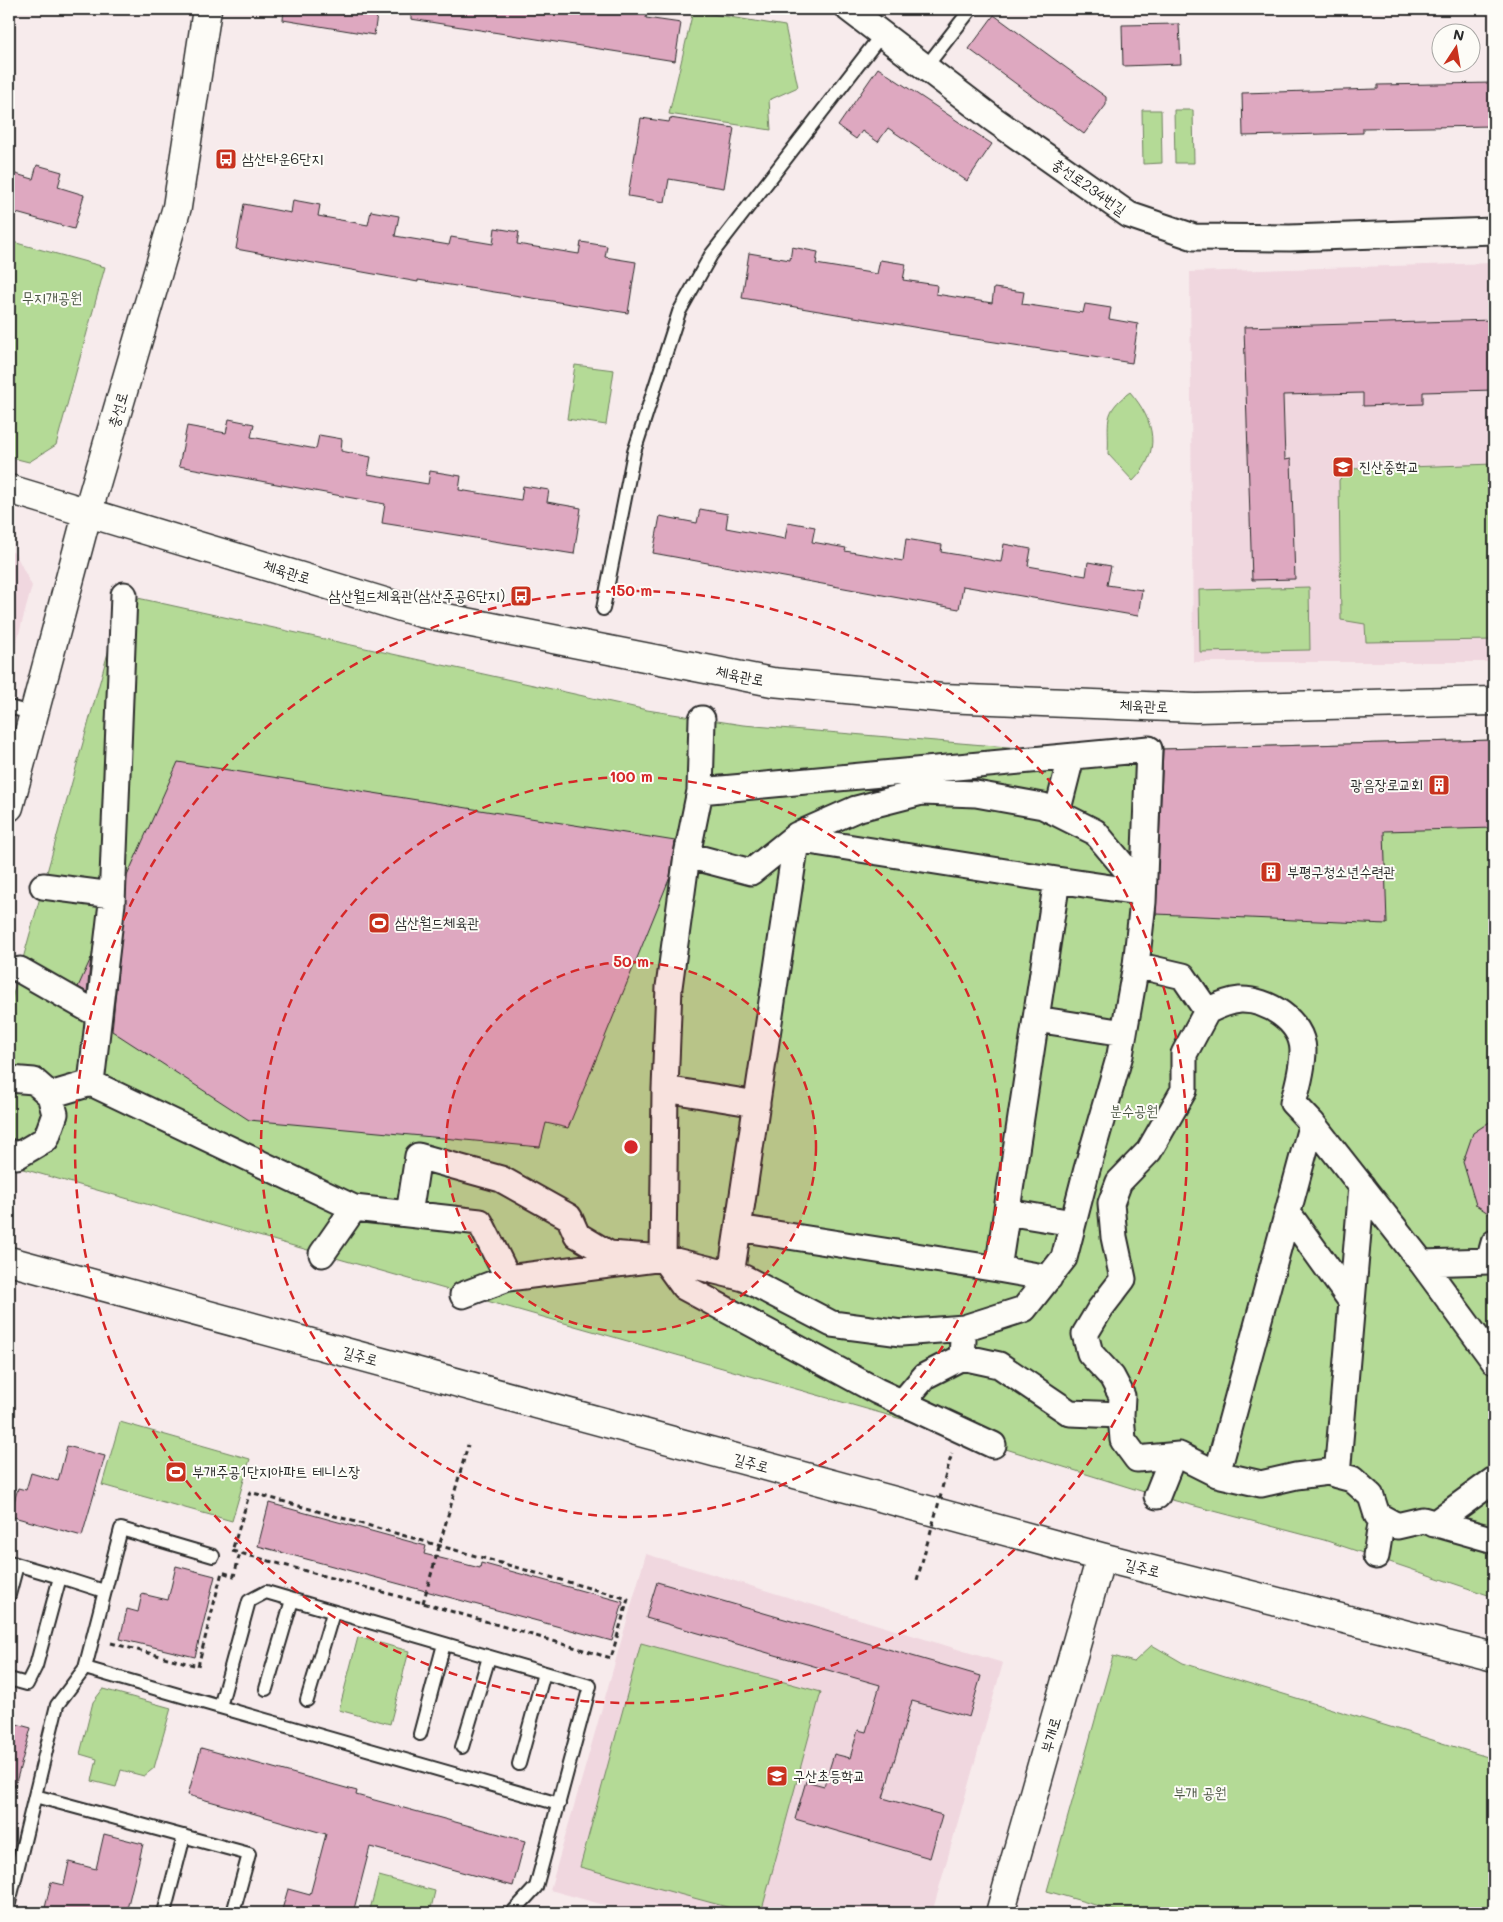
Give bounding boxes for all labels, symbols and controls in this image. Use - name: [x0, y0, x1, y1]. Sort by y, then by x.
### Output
- north arrow: [1430, 22, 1480, 72]
- text: N: [1452, 24, 1466, 45]
- bus stop icon: 삼산타운6단지: [214, 147, 238, 171]
- place label: 삼산타운6단지: [242, 148, 323, 168]
- street label: 충선로234번길: [1048, 153, 1131, 219]
- park label: 무지개공원: [22, 287, 82, 307]
- street label: 충선로: [102, 390, 132, 430]
- school or university icon: 진산중학교: [1331, 455, 1355, 479]
- place label: 진산중학교: [1359, 456, 1419, 476]
- street label: 체육관로: [261, 554, 313, 588]
- text: 150 m: [610, 580, 652, 600]
- bus stop icon: 삼산월드체육관(삼산주공6단지): [509, 584, 533, 608]
- place label: 삼산월드체육관(삼산주공6단지): [329, 585, 505, 605]
- street label: 체육관로: [715, 661, 766, 689]
- street label: 체육관로: [1120, 694, 1169, 716]
- text: 100 m: [609, 766, 653, 786]
- building icon: 광음장로교회: [1427, 773, 1451, 797]
- place label: 광음장로교회: [1351, 774, 1423, 794]
- building icon: 부평구청소년수련관: [1259, 860, 1283, 884]
- place label: 부평구청소년수련관: [1287, 861, 1396, 881]
- sports icon: 삼산월드체육관: [367, 911, 391, 935]
- place label: 삼산월드체육관: [395, 912, 480, 932]
- text: 50 m: [613, 951, 649, 971]
- park label: 분수공원: [1110, 1100, 1158, 1120]
- centre of rings: [622, 1138, 640, 1156]
- street label: 길주로: [340, 1341, 380, 1369]
- street label: 길주로: [731, 1448, 771, 1476]
- sports icon: 부개주공1단지아파트 테니스장: [164, 1460, 188, 1484]
- place label: 부개주공1단지아파트 테니스장: [192, 1461, 360, 1481]
- street label: 길주로: [1122, 1553, 1162, 1581]
- street label: 부개로: [1035, 1715, 1065, 1755]
- school or university icon: 구산초등학교: [765, 1764, 789, 1788]
- place label: 구산초등학교: [793, 1765, 865, 1785]
- park label: 부개 공원: [1173, 1782, 1227, 1802]

